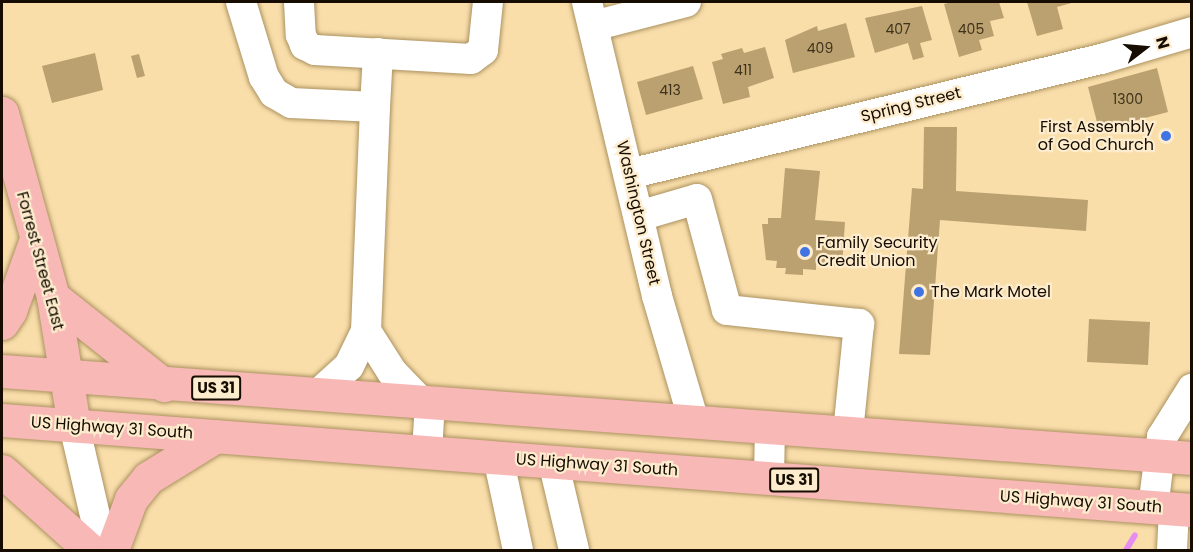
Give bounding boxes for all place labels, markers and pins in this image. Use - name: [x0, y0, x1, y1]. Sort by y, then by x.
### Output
- place label: First Assembly of God Church: [1038, 117, 1154, 155]
- marker: First Assembly of God Church: [1159, 129, 1173, 143]
- place label: Family Security Credit Union: [817, 233, 938, 271]
- marker: Family Security Credit Union: [798, 245, 812, 259]
- place label: The Mark Motel: [931, 282, 1051, 302]
- marker: The Mark Motel: [912, 285, 926, 299]

